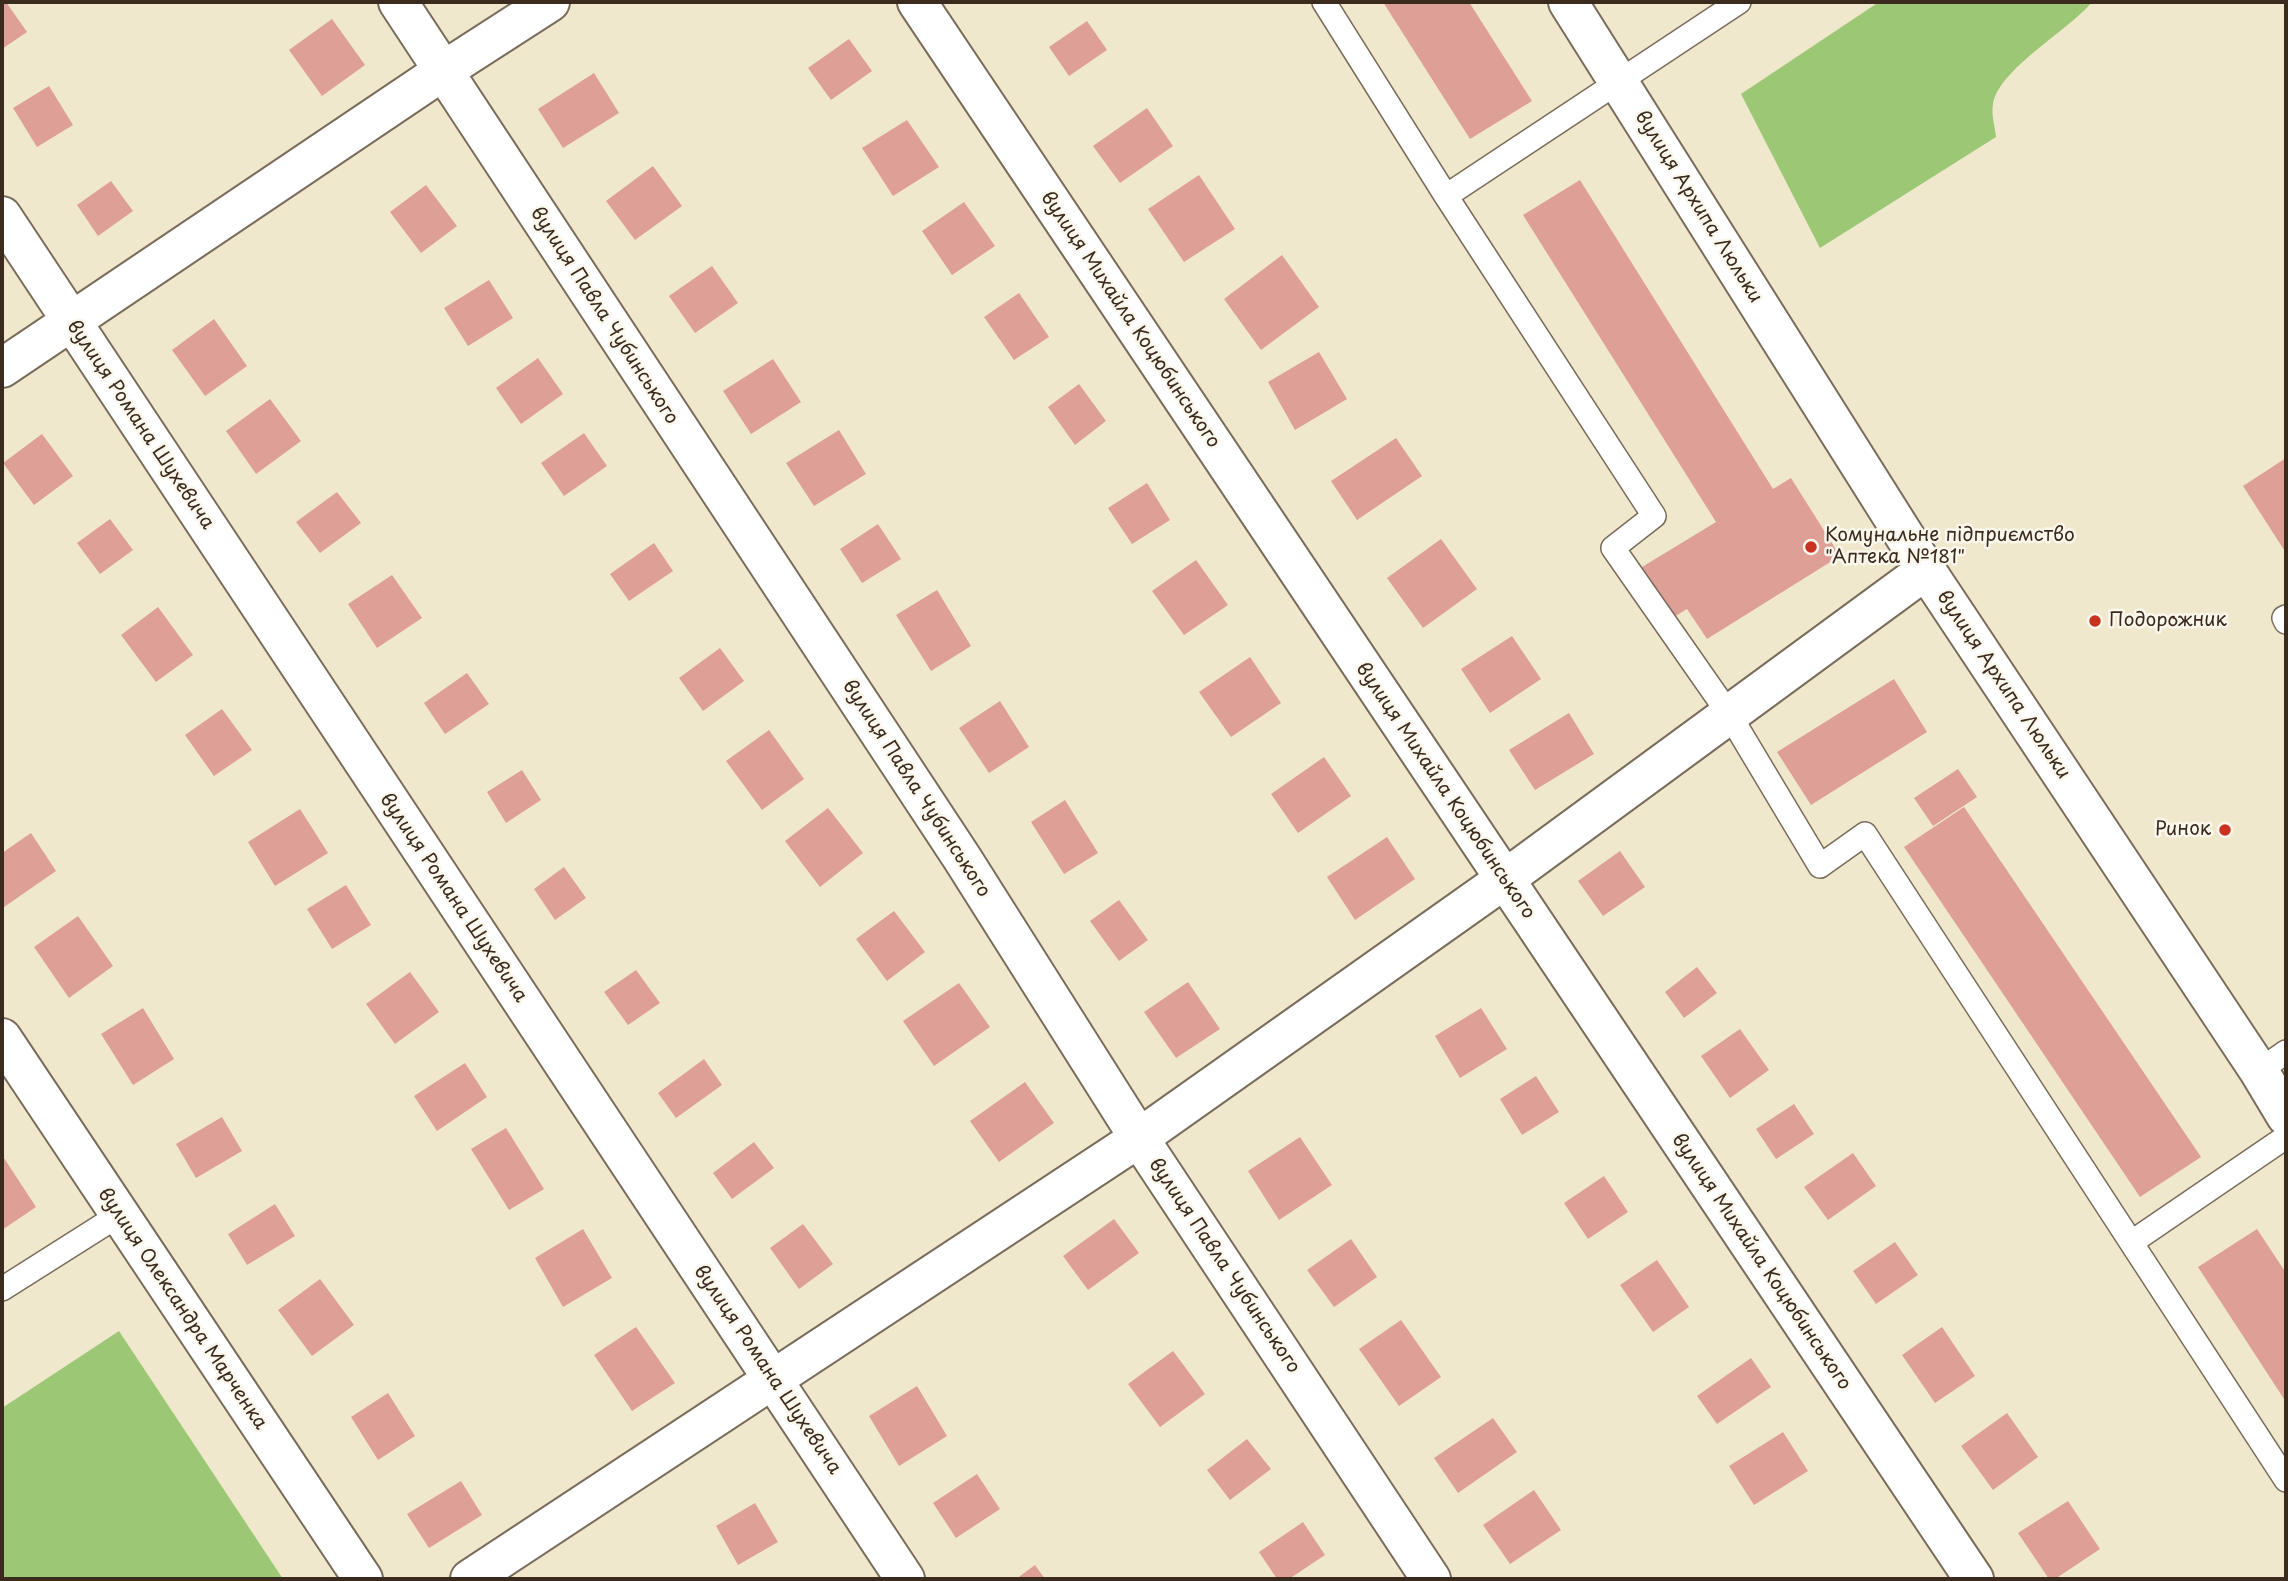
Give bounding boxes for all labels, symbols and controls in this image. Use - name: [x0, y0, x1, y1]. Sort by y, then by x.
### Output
- street label: вулиця Архипа Люльки: [1629, 107, 1767, 307]
- street label: вулиця Михайла Коцюбинського: [1035, 187, 1225, 453]
- street label: вулиця Павла Чубинського: [525, 203, 683, 429]
- street label: вулиця Романа Шухевича: [61, 316, 219, 534]
- place label: Комунальне підприємство "Аптека №181": [1825, 525, 2075, 569]
- marker: Комунальне підприємство "Аптека №181": [1803, 539, 1819, 555]
- street label: вулиця Архипа Люльки: [1931, 587, 2075, 783]
- place label: Подорожник: [2109, 610, 2227, 632]
- marker: Подорожник: [2087, 613, 2103, 629]
- street label: вулиця Михайла Коцюбинського: [1350, 658, 1540, 924]
- street label: вулиця Павла Чубинського: [837, 676, 995, 902]
- street label: вулиця Романа Шухевича: [374, 789, 532, 1007]
- place label: Ринок: [2155, 819, 2211, 841]
- marker: Ринок: [2217, 822, 2233, 838]
- street label: вулиця Михайла Коцюбинського: [1666, 1129, 1856, 1395]
- street label: вулиця Павла Чубинського: [1143, 1154, 1305, 1378]
- street label: вулиця Олександра Марченка: [92, 1184, 272, 1434]
- street label: вулиця Романа Шухевича: [688, 1261, 846, 1479]

